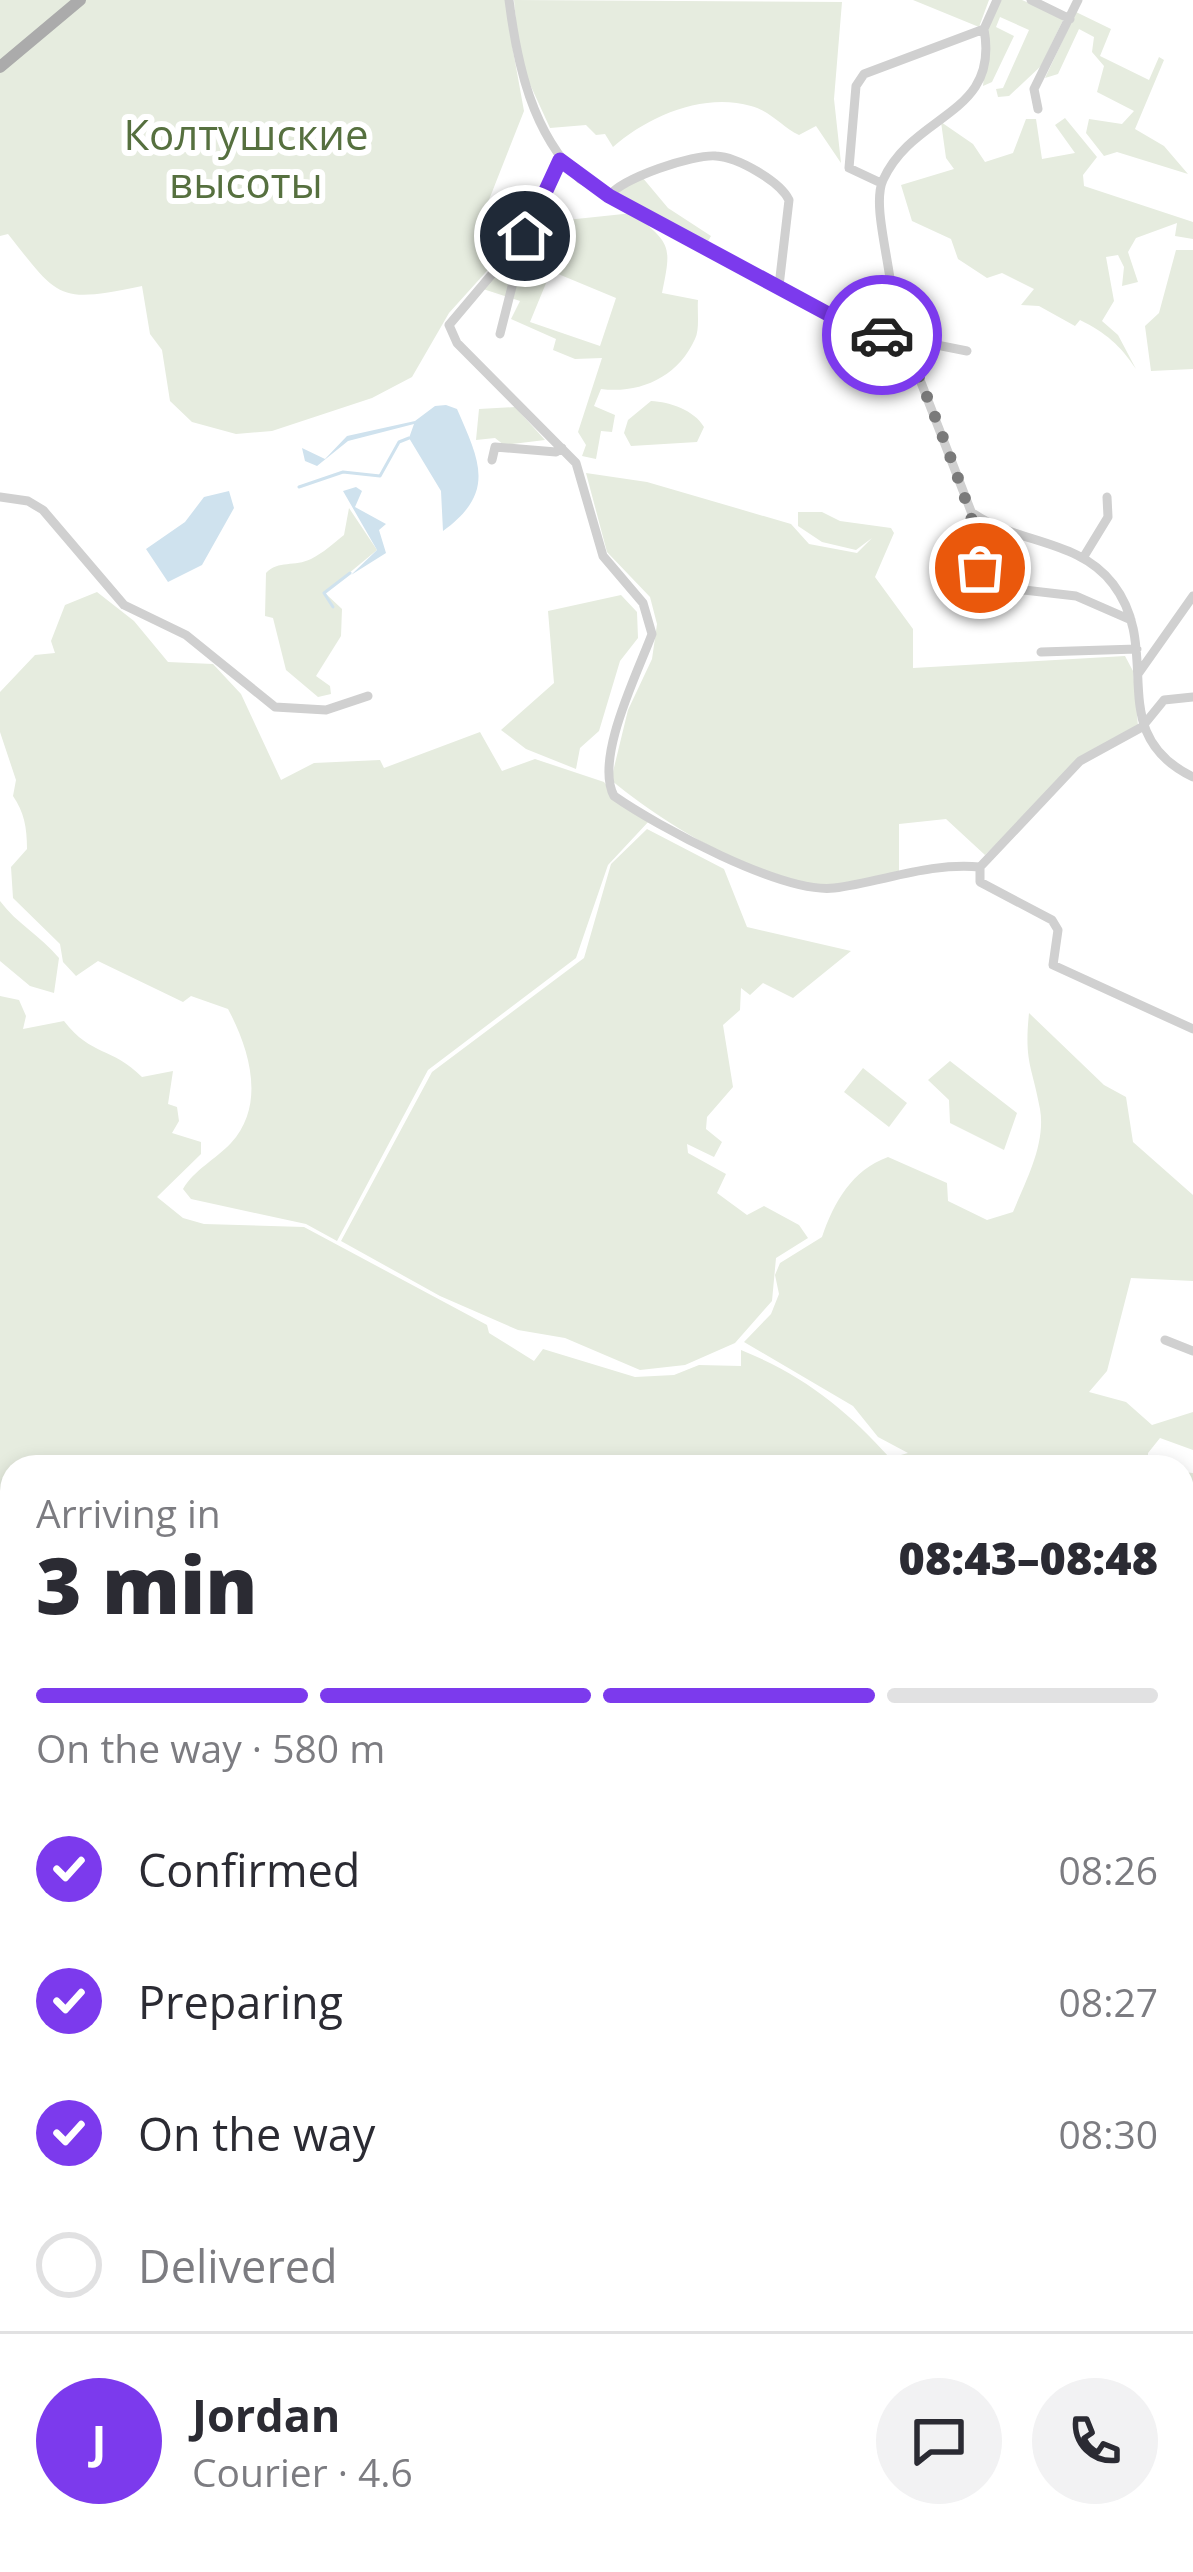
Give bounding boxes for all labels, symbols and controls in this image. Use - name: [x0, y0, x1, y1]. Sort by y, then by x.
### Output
- park label: Колтушские высоты: [123, 105, 369, 210]
- pin: [474, 185, 576, 287]
- icon: home: [492, 203, 558, 269]
- courier: [822, 275, 942, 395]
- icon: car: [849, 302, 915, 368]
- pin: [929, 517, 1031, 619]
- icon: bag: [947, 535, 1013, 601]
- text: Arriving in: [36, 1486, 221, 1539]
- text: 08:43–08:48: [899, 1527, 1158, 1588]
- text: 3 min: [36, 1531, 258, 1637]
- text: On the way · 580 m: [36, 1721, 385, 1774]
- icon: check: [36, 1836, 102, 1902]
- text: Confirmed: [138, 1839, 360, 1900]
- text: 08:26: [1059, 1843, 1158, 1896]
- icon: check: [36, 1968, 102, 2034]
- text: Preparing: [138, 1971, 343, 2032]
- text: 08:27: [1059, 1975, 1158, 2028]
- icon: check: [36, 2100, 102, 2166]
- text: On the way: [138, 2103, 375, 2164]
- text: 08:30: [1059, 2107, 1158, 2160]
- text: Delivered: [138, 2235, 338, 2296]
- button: chat: [876, 2378, 1002, 2504]
- button: phone: [1032, 2378, 1158, 2504]
- text: Jordan: [192, 2384, 340, 2445]
- text: J: [92, 2410, 106, 2471]
- text: Courier · 4.6: [192, 2445, 413, 2498]

